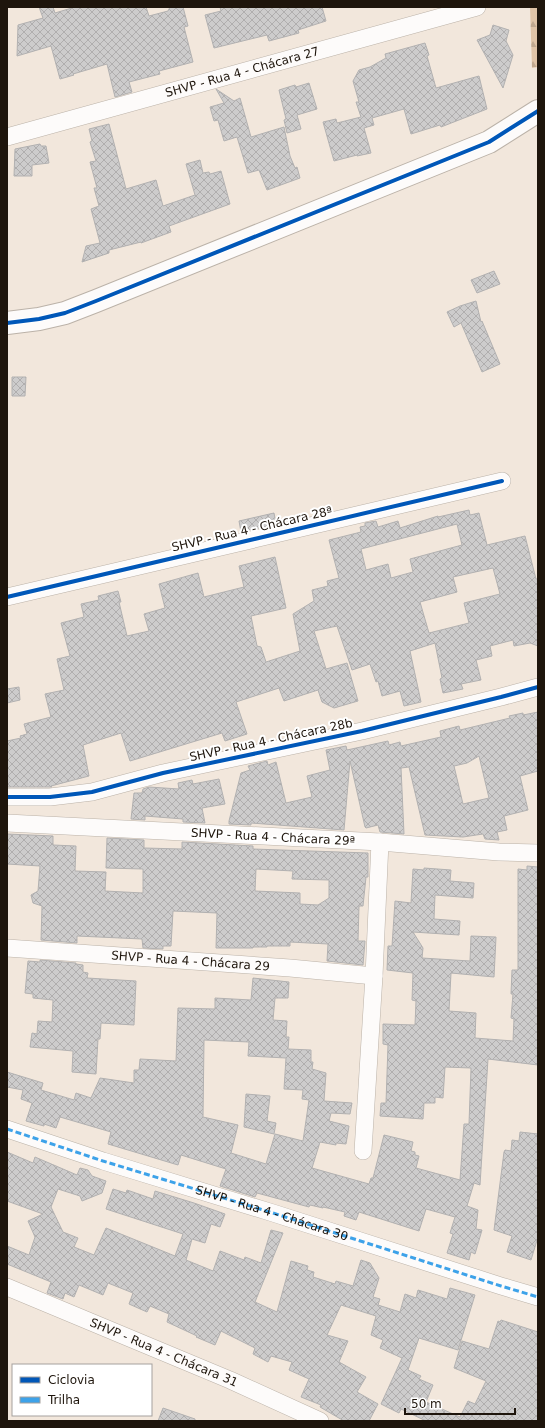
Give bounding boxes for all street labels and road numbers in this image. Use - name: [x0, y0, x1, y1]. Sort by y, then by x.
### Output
- street label: SHVP - Rua 4 - Chácara 27: [164, 44, 321, 100]
- street label: SHVP - Rua 4 - Chácara 28ª: [170, 504, 334, 554]
- street label: SHVP - Rua 4 - Chácara 28b: [188, 716, 354, 764]
- street label: SHVP - Rua 4 - Chácara 29ª: [190, 826, 356, 848]
- street label: SHVP - Rua 4 - Chácara 29: [111, 948, 270, 974]
- street label: SHVP - Rua 4 - Chácara 30: [194, 1183, 350, 1244]
- street label: SHVP - Rua 4 - Chácara 31: [88, 1315, 240, 1390]

